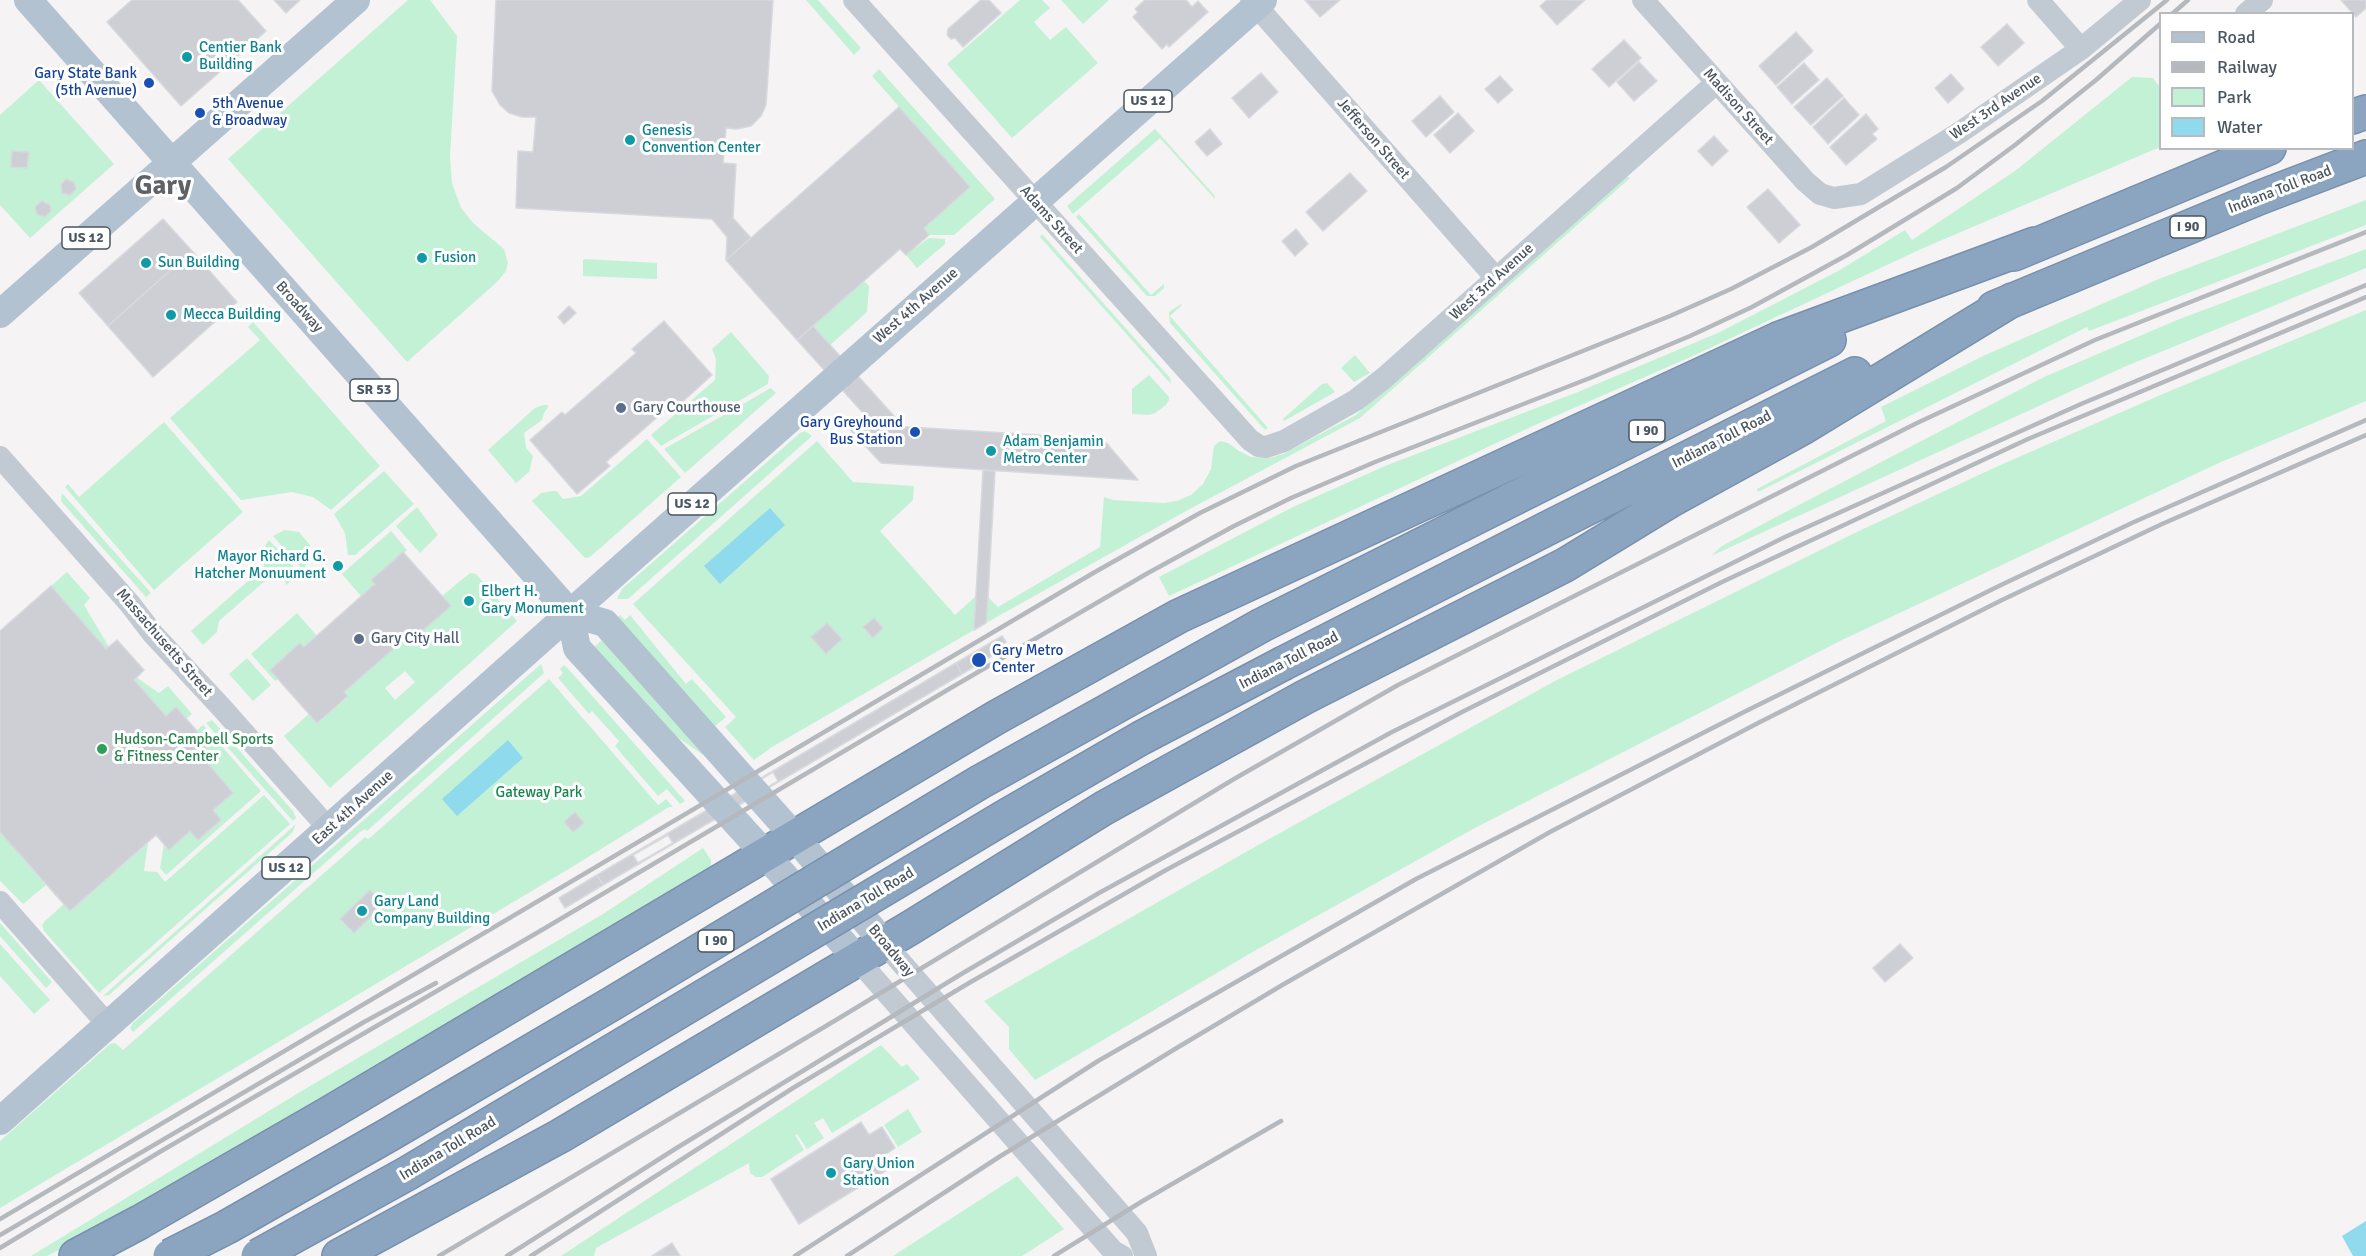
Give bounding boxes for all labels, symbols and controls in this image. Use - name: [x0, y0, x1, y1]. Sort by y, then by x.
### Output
- legend: [2159, 12, 2354, 150]
- text: Road: [2217, 26, 2256, 48]
- place label: Centier Bank Building: [199, 39, 282, 74]
- marker: Centier Bank Building: [180, 50, 194, 64]
- text: Railway: [2217, 56, 2277, 78]
- place label: Gary State Bank (5th Avenue): [34, 65, 137, 100]
- street label: Madison Street: [1699, 65, 1777, 149]
- street label: West 3rd Avenue: [1947, 70, 2045, 144]
- marker: Gary State Bank (5th Avenue): [142, 76, 156, 90]
- text: Park: [2217, 86, 2252, 108]
- road number: US 12: [1124, 90, 1172, 112]
- place label: 5th Avenue & Broadway: [212, 95, 287, 130]
- street label: Jefferson Street: [1333, 95, 1413, 183]
- marker: 5th Avenue & Broadway: [193, 106, 207, 120]
- text: Water: [2217, 116, 2262, 138]
- place label: Genesis Convention Center: [642, 122, 761, 157]
- marker: Genesis Convention Center: [623, 133, 637, 147]
- street label: Indiana Toll Road: [2226, 162, 2334, 218]
- district label: Gary: [135, 171, 191, 203]
- street label: Adams Street: [1016, 182, 1086, 258]
- road number: I 90: [2170, 216, 2206, 238]
- road number: US 12: [62, 227, 110, 249]
- street label: West 3rd Avenue: [1446, 240, 1538, 324]
- place label: Fusion: [434, 249, 476, 267]
- marker: Fusion: [415, 251, 429, 265]
- place label: Sun Building: [158, 254, 240, 272]
- marker: Sun Building: [139, 256, 153, 270]
- street label: West 4th Avenue: [870, 264, 962, 348]
- street label: Broadway: [271, 278, 327, 336]
- place label: Mecca Building: [183, 306, 281, 324]
- marker: Mecca Building: [164, 308, 178, 322]
- road number: SR 53: [350, 379, 398, 401]
- place label: Gary Courthouse: [633, 399, 741, 417]
- marker: Gary Courthouse: [614, 401, 628, 415]
- street label: Indiana Toll Road: [1669, 407, 1775, 473]
- place label: Gary Greyhound Bus Station: [800, 414, 903, 449]
- road number: I 90: [1629, 420, 1665, 442]
- marker: Gary Greyhound Bus Station: [908, 425, 922, 439]
- place label: Adam Benjamin Metro Center: [1003, 433, 1104, 468]
- marker: Adam Benjamin Metro Center: [984, 444, 998, 458]
- road number: US 12: [668, 493, 716, 515]
- place label: Mayor Richard G. Hatcher Monuument: [194, 548, 326, 583]
- marker: Mayor Richard G. Hatcher Monuument: [331, 559, 345, 573]
- place label: Elbert H. Gary Monument: [481, 583, 584, 618]
- street label: Massachusetts Street: [112, 585, 216, 701]
- marker: Elbert H. Gary Monument: [462, 594, 476, 608]
- street label: Indiana Toll Road: [1236, 628, 1342, 694]
- place label: Gary City Hall: [371, 630, 460, 648]
- marker: Gary City Hall: [352, 632, 366, 646]
- place label: Gary Metro Center: [992, 642, 1063, 677]
- marker: Gary Metro Center: [970, 651, 988, 669]
- place label: Hudson-Campbell Sports & Fitness Center: [114, 731, 274, 766]
- marker: Hudson-Campbell Sports & Fitness Center: [95, 742, 109, 756]
- street label: East 4th Avenue: [309, 767, 397, 849]
- park label: Gateway Park: [496, 784, 582, 802]
- road number: US 12: [262, 857, 310, 879]
- street label: Indiana Toll Road: [815, 864, 917, 936]
- place label: Gary Land Company Building: [374, 893, 490, 928]
- marker: Gary Land Company Building: [355, 904, 369, 918]
- street label: Broadway: [864, 921, 918, 981]
- road number: I 90: [698, 930, 734, 952]
- street label: Indiana Toll Road: [397, 1113, 499, 1185]
- place label: Gary Union Station: [843, 1155, 915, 1190]
- marker: Gary Union Station: [824, 1166, 838, 1180]

